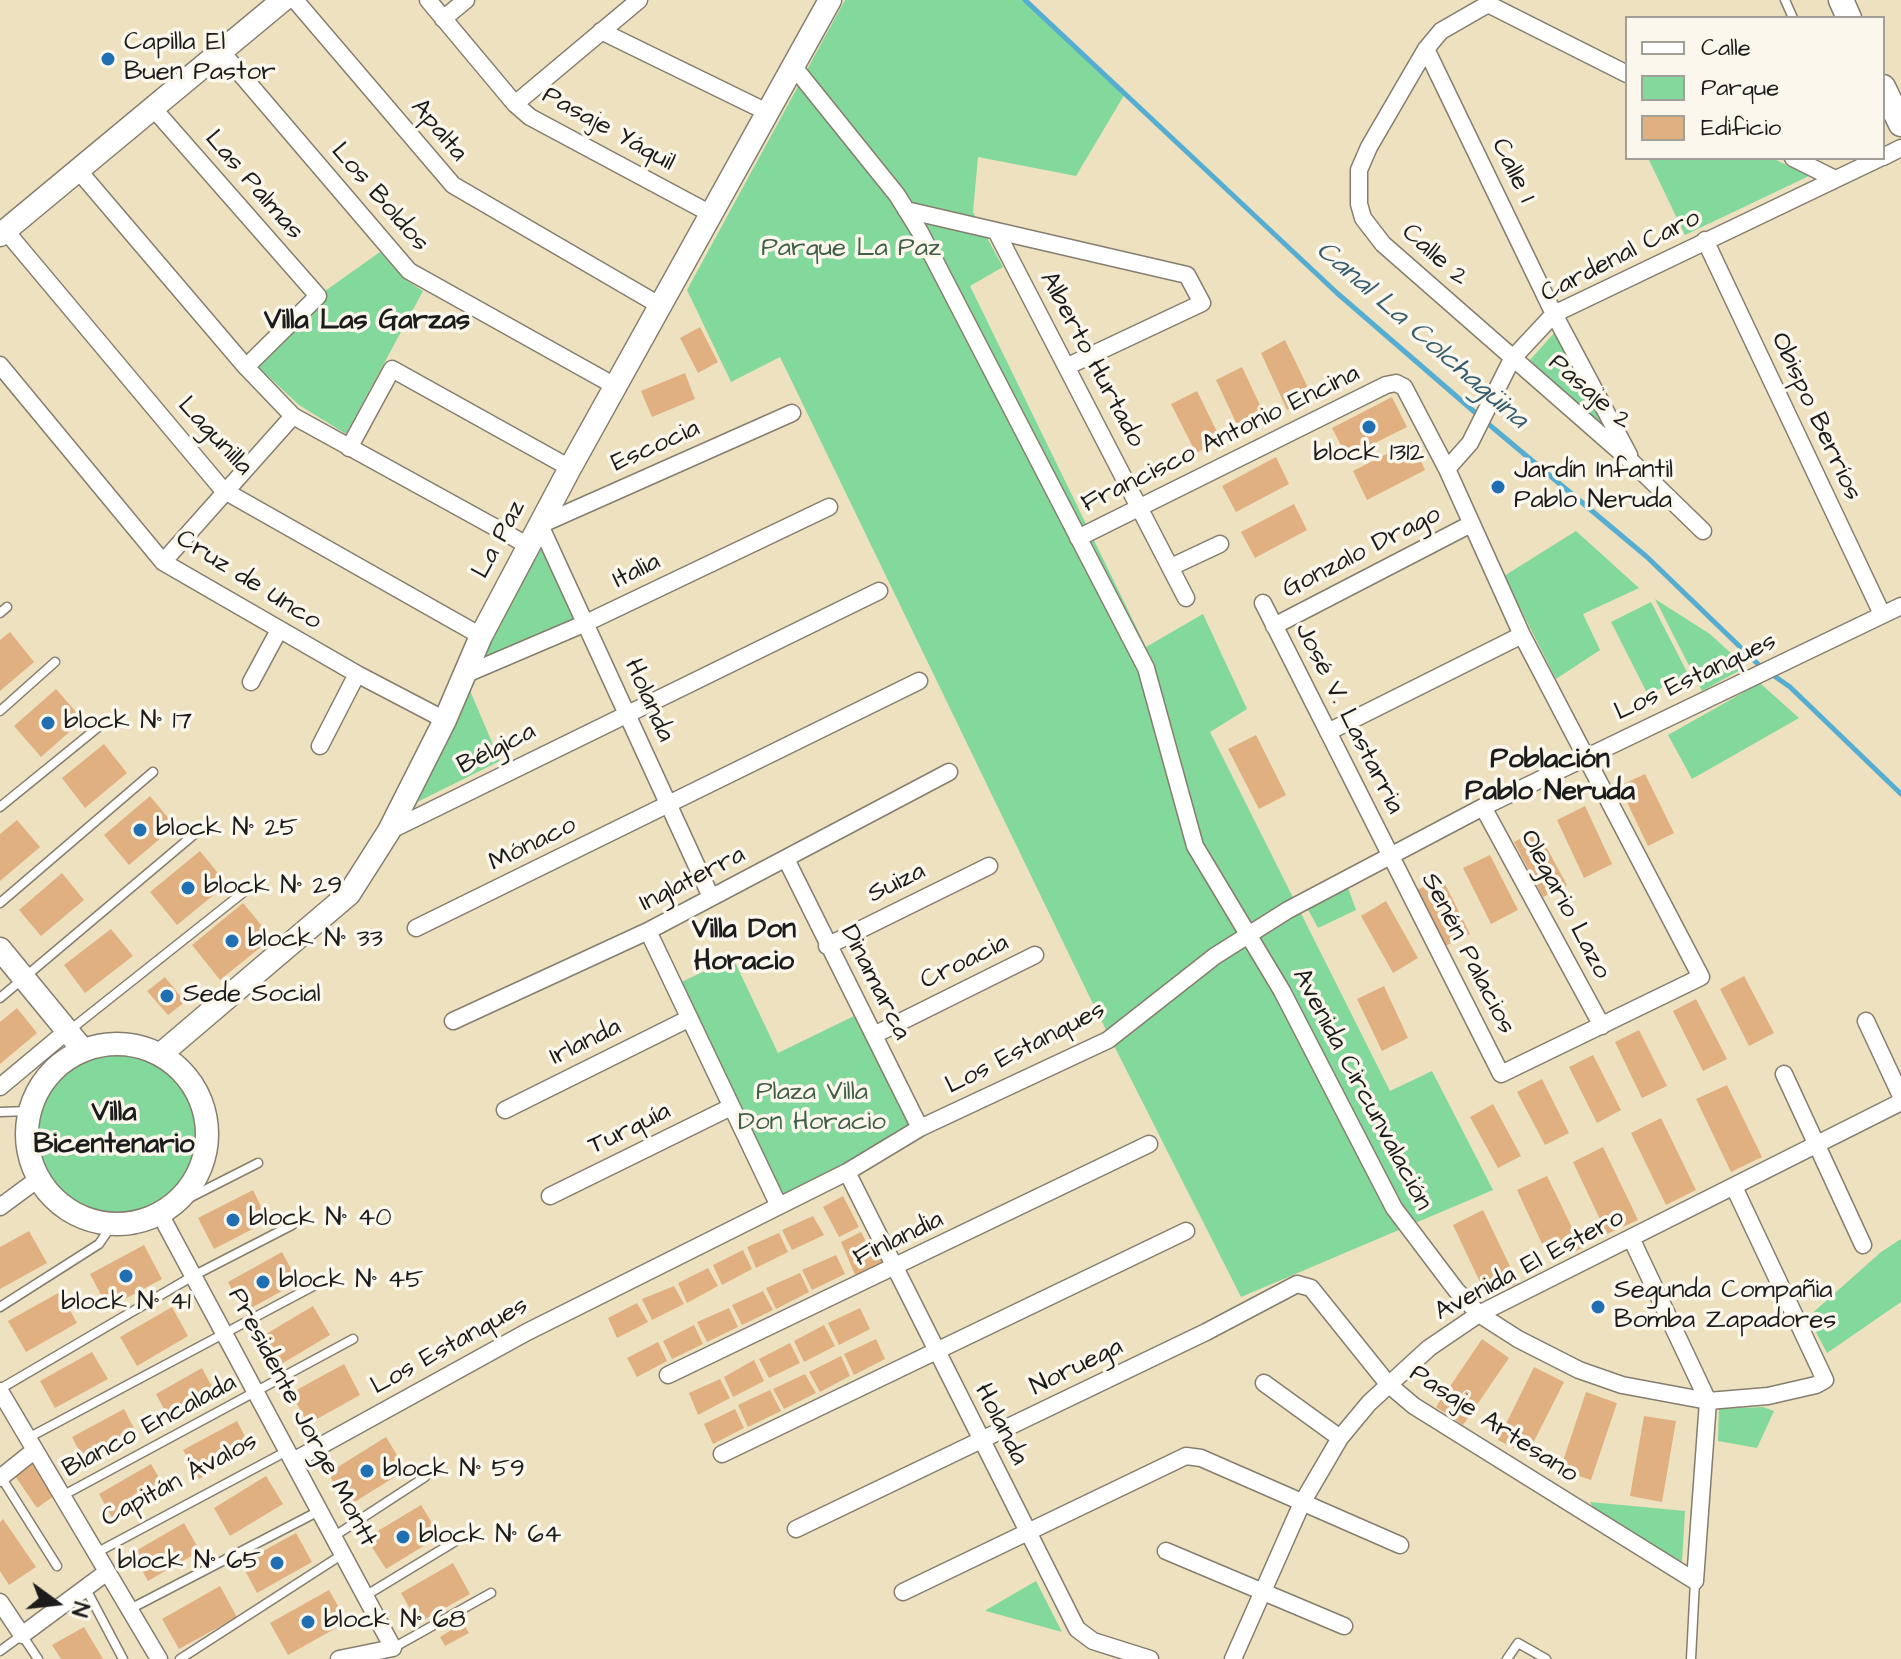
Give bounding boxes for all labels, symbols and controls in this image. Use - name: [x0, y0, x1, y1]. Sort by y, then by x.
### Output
- legend: [1625, 16, 1885, 160]
- place label: Capilla El Buen Pastor: [124, 28, 276, 90]
- text: Calle: [1701, 31, 1751, 65]
- marker: Capilla El Buen Pastor: [99, 50, 117, 68]
- text: Parque: [1701, 71, 1779, 105]
- street label: Pasaje Yáquil: [536, 81, 680, 179]
- street label: Apalta: [403, 93, 473, 169]
- text: Edificio: [1701, 111, 1781, 145]
- street label: Las Palmas: [197, 125, 309, 247]
- street label: Calle 1: [1483, 134, 1541, 208]
- street label: Los Boldos: [323, 137, 435, 259]
- street label: Cardenal Caro: [1536, 203, 1706, 311]
- street label: Calle 2: [1394, 218, 1474, 294]
- park label: Parque La Paz: [761, 234, 941, 266]
- water label: Canal La Colchagüina: [1308, 235, 1534, 437]
- street label: Alberto Hurtado: [1032, 267, 1150, 453]
- district label: Villa Las Garzas: [264, 305, 470, 339]
- street label: Obispo Berríos: [1763, 328, 1867, 506]
- street label: Pasaje 2: [1541, 348, 1637, 438]
- street label: Francisco Antonio Encina: [1077, 359, 1365, 521]
- street label: Lagunilla: [170, 391, 258, 483]
- street label: Escocia: [607, 414, 705, 480]
- marker: block 1312: [1360, 418, 1378, 436]
- place label: block 1312: [1314, 439, 1424, 471]
- place label: Jardín Infantil Pablo Neruda: [1514, 456, 1673, 518]
- marker: Jardín Infantil Pablo Neruda: [1489, 478, 1507, 496]
- street label: La Paz: [466, 495, 534, 585]
- street label: Gonzalo Drago: [1278, 500, 1446, 606]
- street label: Cruz de Unco: [169, 524, 327, 638]
- street label: Italia: [608, 547, 666, 597]
- street label: José V. Lastarria: [1286, 618, 1410, 820]
- street label: Los Estanques: [1610, 627, 1782, 729]
- street label: Holanda: [616, 655, 680, 747]
- place label: block N° 17: [64, 707, 192, 739]
- marker: block N° 17: [39, 714, 57, 732]
- street label: Bélgica: [453, 717, 541, 783]
- district label: Población Pablo Neruda: [1465, 744, 1635, 810]
- street label: Mónaco: [484, 810, 582, 880]
- place label: block N° 25: [156, 814, 298, 846]
- marker: block N° 25: [131, 821, 149, 839]
- street label: Olegario Lazo: [1512, 825, 1616, 985]
- street label: Inglaterra: [635, 840, 751, 920]
- street label: Suiza: [863, 857, 931, 911]
- street label: Senén Palacios: [1413, 868, 1521, 1040]
- place label: block N° 29: [204, 872, 342, 904]
- marker: block N° 29: [179, 879, 197, 897]
- district label: Villa Don Horacio: [692, 914, 796, 980]
- street label: Dinamarca: [832, 920, 916, 1046]
- place label: block N° 33: [248, 925, 383, 957]
- street label: Croacia: [916, 928, 1014, 998]
- marker: block N° 33: [223, 932, 241, 950]
- street label: Avenida Circunvalación: [1284, 964, 1438, 1216]
- place label: Sede Social: [183, 980, 321, 1012]
- marker: Sede Social: [158, 987, 176, 1005]
- street label: Los Estanques: [941, 995, 1111, 1103]
- street label: Irlanda: [545, 1013, 627, 1073]
- park label: Plaza Villa Don Horacio: [738, 1078, 886, 1140]
- district label: Villa Bicentenario: [33, 1097, 195, 1163]
- street label: Turquía: [584, 1097, 676, 1163]
- street label: Avenida El Estero: [1430, 1203, 1630, 1329]
- place label: block N° 40: [249, 1204, 392, 1236]
- street label: Finlandia: [849, 1205, 949, 1275]
- marker: block N° 40: [224, 1211, 242, 1229]
- place label: block N° 45: [279, 1266, 424, 1298]
- marker: block N° 41: [117, 1267, 135, 1285]
- marker: block N° 45: [254, 1273, 272, 1291]
- place label: Segunda Compañia Bomba Zapadores: [1614, 1276, 1836, 1338]
- street label: Presidente Jorge Montt: [220, 1283, 382, 1553]
- place label: block N° 41: [61, 1288, 191, 1320]
- street label: Los Estanques: [366, 1291, 534, 1403]
- marker: Segunda Compañia Bomba Zapadores: [1589, 1298, 1607, 1316]
- street label: Noruega: [1026, 1332, 1128, 1404]
- street label: Pasaje Artesano: [1403, 1359, 1583, 1491]
- street label: Blanco Encalada: [58, 1368, 242, 1486]
- street label: Holanda: [966, 1379, 1034, 1471]
- street label: Capitán Ávalos: [97, 1427, 263, 1535]
- place label: block N° 59: [383, 1455, 525, 1487]
- marker: block N° 59: [358, 1462, 376, 1480]
- place label: block N° 64: [419, 1521, 562, 1553]
- marker: block N° 64: [394, 1528, 412, 1546]
- place label: block N° 65: [118, 1547, 261, 1579]
- marker: block N° 65: [268, 1554, 286, 1572]
- north arrow: [16, 1563, 96, 1643]
- text: N: [63, 1599, 96, 1620]
- place label: block N° 68: [324, 1606, 466, 1638]
- marker: block N° 68: [299, 1613, 317, 1631]

